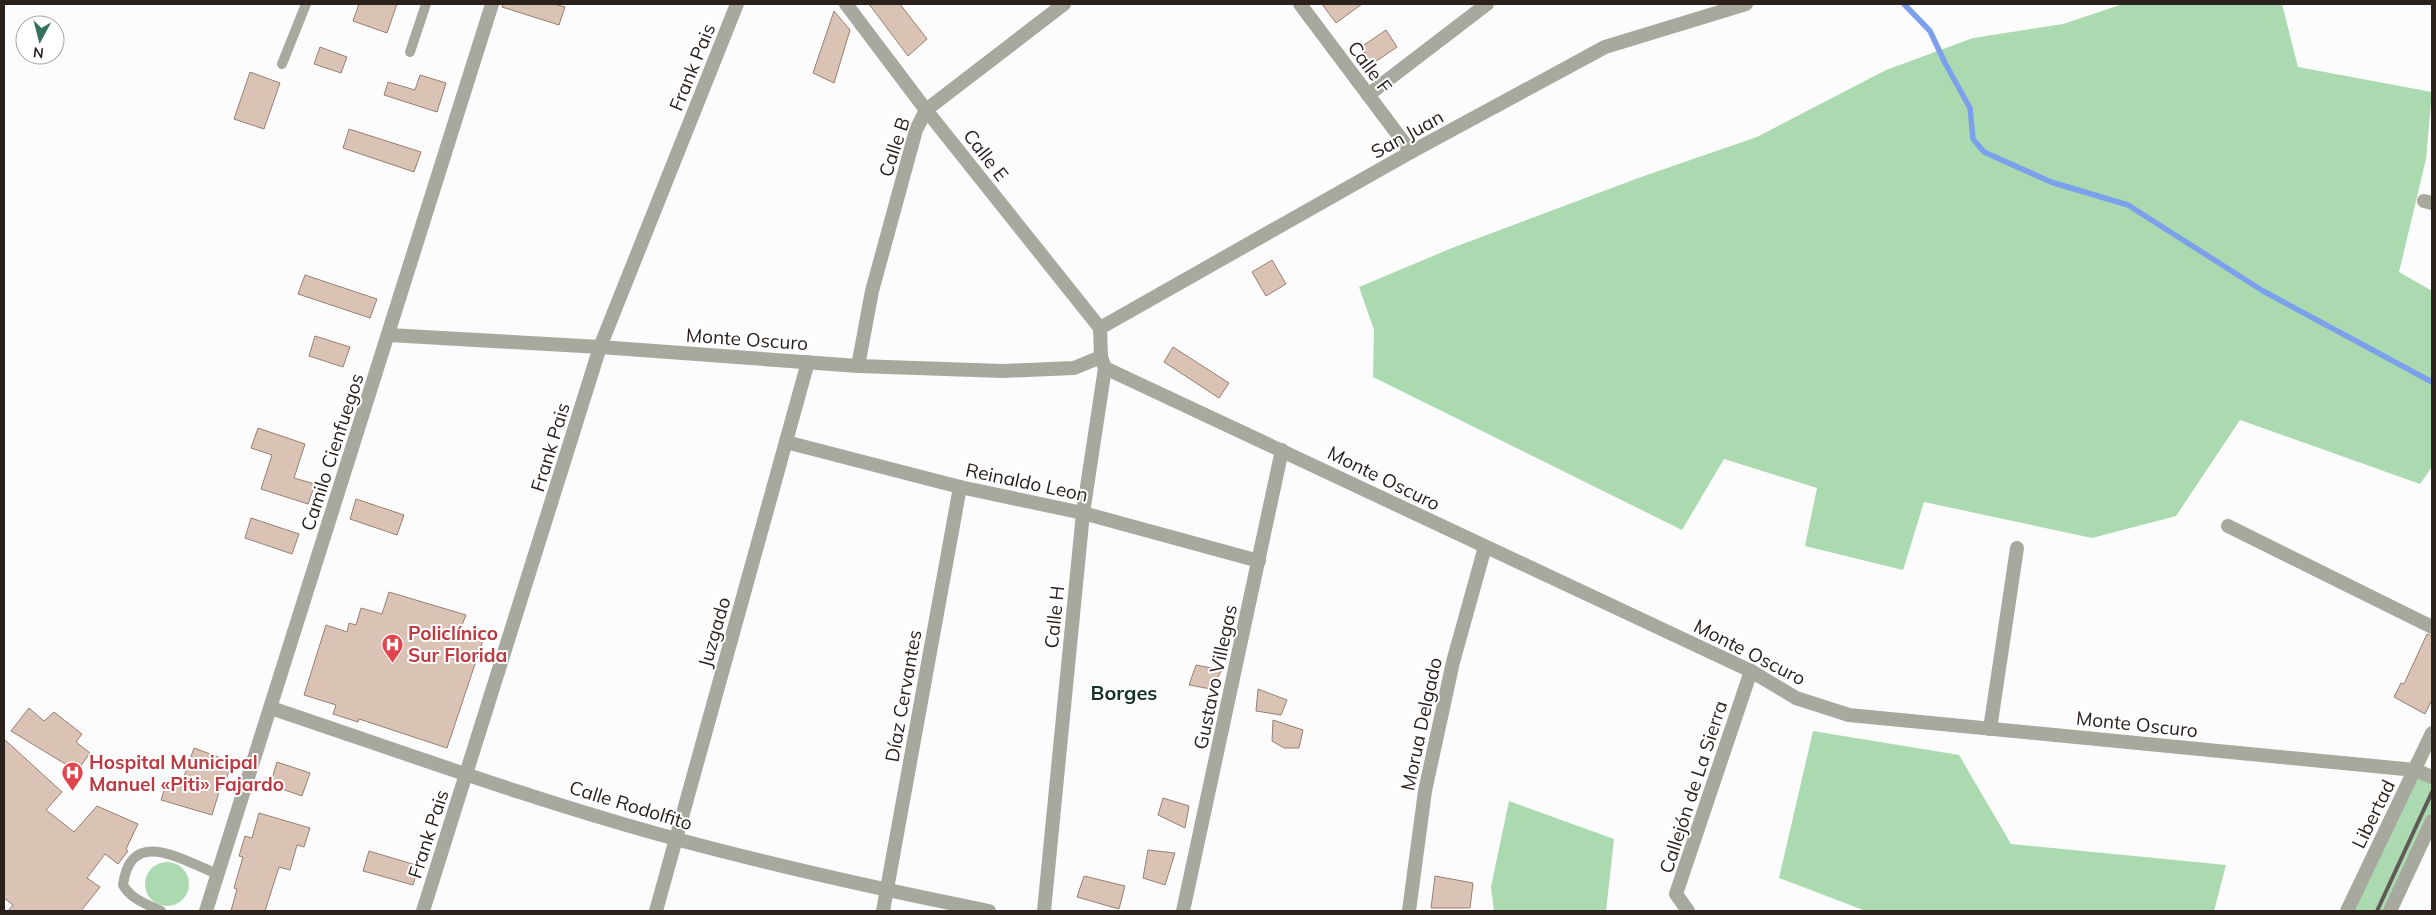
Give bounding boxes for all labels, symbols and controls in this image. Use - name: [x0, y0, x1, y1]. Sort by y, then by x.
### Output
- north arrow: [15, 15, 65, 65]
- street label: Frank Pais: [664, 20, 720, 114]
- street label: Calle F: [1343, 36, 1398, 98]
- text: N: [32, 43, 45, 62]
- street label: San Juan: [1367, 104, 1447, 164]
- street label: Calle B: [873, 114, 915, 180]
- street label: Calle E: [958, 124, 1014, 186]
- street label: Monte Oscuro: [685, 323, 809, 355]
- street label: Camilo Cienfuegos: [295, 370, 369, 534]
- street label: Frank Pais: [525, 400, 575, 494]
- street label: Monte Oscuro: [1324, 440, 1444, 516]
- street label: Reinaldo Leon: [964, 457, 1090, 507]
- street label: Calle H: [1039, 584, 1069, 650]
- street label: Juzgado: [693, 594, 735, 670]
- street label: Gustavo Villegas: [1188, 602, 1242, 752]
- street label: Monte Oscuro: [1690, 614, 1810, 690]
- place label: Policlínico Sur Florida: [408, 621, 507, 667]
- street label: Díaz Cervantes: [880, 628, 926, 764]
- hospital icon: Policlínico Sur Florida: [380, 632, 404, 663]
- street label: Morua Delgado: [1395, 655, 1447, 793]
- district label: Borges: [1091, 680, 1157, 705]
- street label: Callejón de La Sierra: [1654, 698, 1732, 876]
- street label: Monte Oscuro: [2075, 706, 2199, 742]
- place label: Hospital Municipal Manuel «Piti» Fajardo: [89, 750, 284, 796]
- hospital icon: Hospital Municipal Manuel «Piti» Fajardo: [61, 761, 85, 792]
- street label: Calle Rodolfito: [567, 775, 695, 835]
- street label: Libertad: [2346, 776, 2400, 852]
- street label: Frank Pais: [402, 787, 454, 881]

